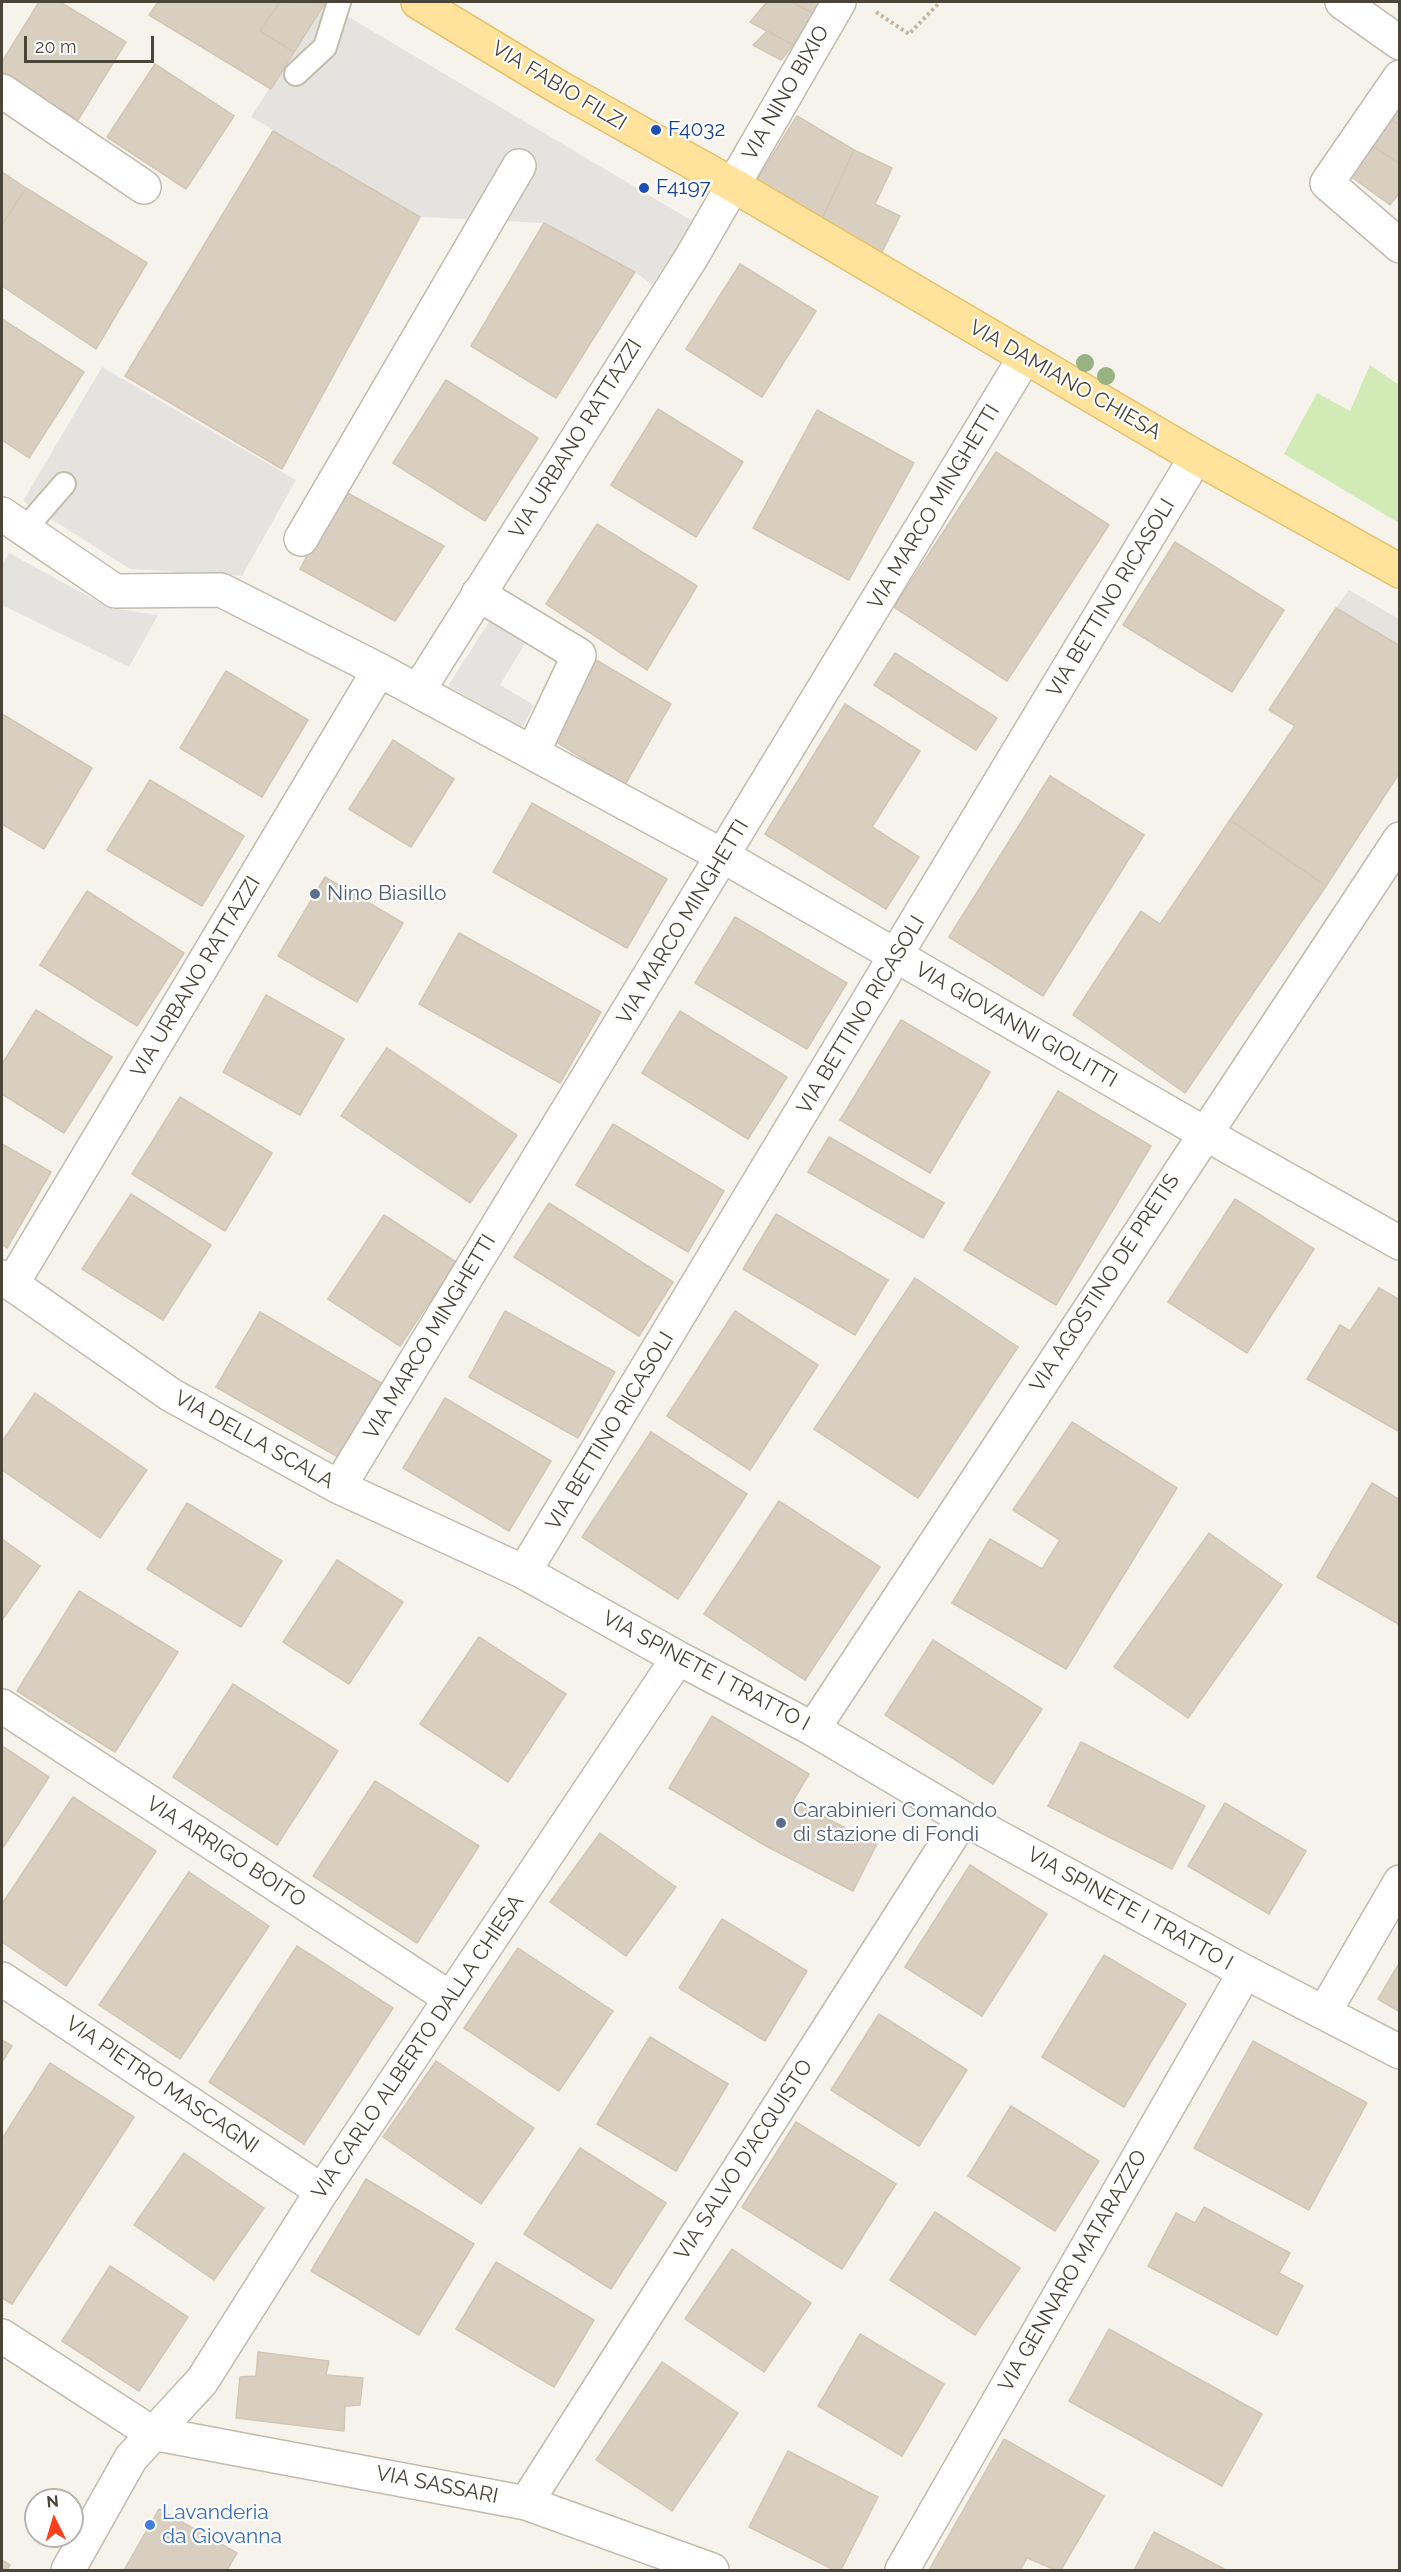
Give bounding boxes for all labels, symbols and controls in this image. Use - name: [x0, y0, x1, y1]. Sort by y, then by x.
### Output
- street label: VIA NINO BIXIO: [737, 21, 835, 165]
- scale bar: [27, 24, 158, 62]
- text: 20 m: [35, 36, 77, 57]
- street label: VIA FABIO FILZI: [487, 36, 631, 136]
- place label: F4032: [668, 117, 725, 143]
- marker: F4032: [649, 123, 663, 137]
- place label: F4197: [656, 175, 711, 201]
- marker: F4197: [637, 181, 651, 195]
- street label: VIA DAMIANO CHIESA: [965, 315, 1165, 445]
- street label: VIA URBANO RATTAZZI: [504, 335, 648, 543]
- street label: VIA MARCO MINGHETTI: [863, 400, 1005, 614]
- street label: VIA BETTINO RICASOLI: [1042, 494, 1180, 702]
- street label: VIA MARCO MINGHETTI: [612, 815, 754, 1029]
- street label: VIA URBANO RATTAZZI: [126, 872, 266, 1082]
- place label: Nino Biasillo: [327, 881, 447, 907]
- marker: Nino Biasillo: [308, 887, 322, 901]
- street label: VIA BETTINO RICASOLI: [792, 911, 930, 1119]
- street label: VIA GIOVANNI GIOLITTI: [911, 957, 1121, 1093]
- street label: VIA AGOSTINO DE PRETIS: [1025, 1169, 1185, 1397]
- street label: VIA MARCO MINGHETTI: [359, 1230, 501, 1444]
- street label: VIA BETTINO RICASOLI: [541, 1327, 679, 1535]
- street label: VIA DELLA SCALA: [170, 1386, 338, 1494]
- street label: VIA SPINETE I TRATTO I: [598, 1606, 814, 1736]
- street label: VIA ARRIGO BOITO: [142, 1791, 310, 1913]
- place label: Carabinieri Comando di stazione di Fondi: [793, 1798, 997, 1848]
- marker: Carabinieri Comando di stazione di Fondi: [774, 1816, 788, 1830]
- street label: VIA SPINETE I TRATTO I: [1023, 1842, 1237, 1976]
- street label: VIA CARLO ALBERTO DALLA CHIESA: [307, 1890, 529, 2204]
- street label: VIA PIETRO MASCAGNI: [61, 2011, 263, 2159]
- street label: VIA SALVO D'ACQUISTO: [670, 2055, 818, 2265]
- street label: VIA GENNARO MATARAZZO: [993, 2146, 1153, 2396]
- street label: VIA SASSARI: [374, 2461, 500, 2509]
- north arrow: [24, 2488, 84, 2548]
- text: N: [46, 2492, 59, 2512]
- place label: Lavanderia da Giovanna: [162, 2500, 282, 2550]
- marker: Lavanderia da Giovanna: [143, 2518, 157, 2532]

